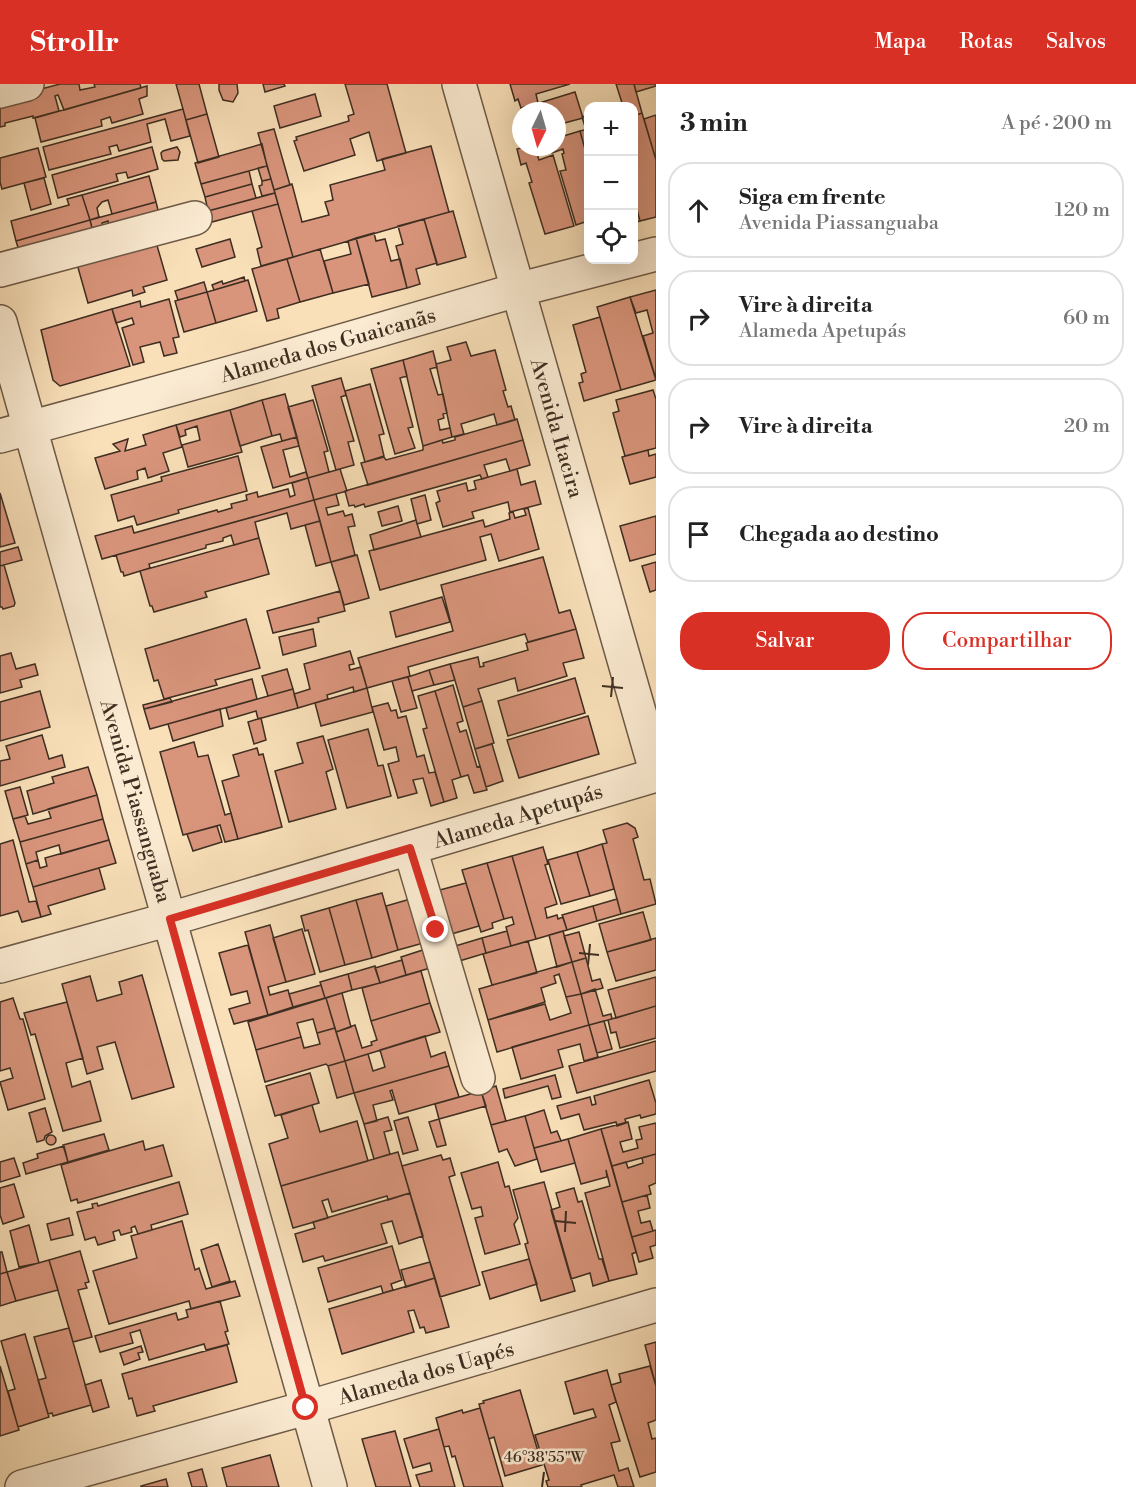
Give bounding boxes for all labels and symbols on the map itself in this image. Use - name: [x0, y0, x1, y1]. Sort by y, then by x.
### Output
- north arrow: [512, 102, 566, 156]
- street label: Alameda dos Guaicanãs: [217, 303, 439, 389]
- street label: Avenida Itacira: [523, 355, 588, 501]
- street label: Avenida Piassanguaba: [93, 696, 177, 906]
- street label: Alameda Apetupás: [430, 779, 606, 855]
- route end: [422, 916, 448, 942]
- street label: Alameda dos Uapés: [334, 1336, 517, 1412]
- route start: [292, 1394, 318, 1420]
- text: 46°38'55"W: [504, 1448, 585, 1467]

